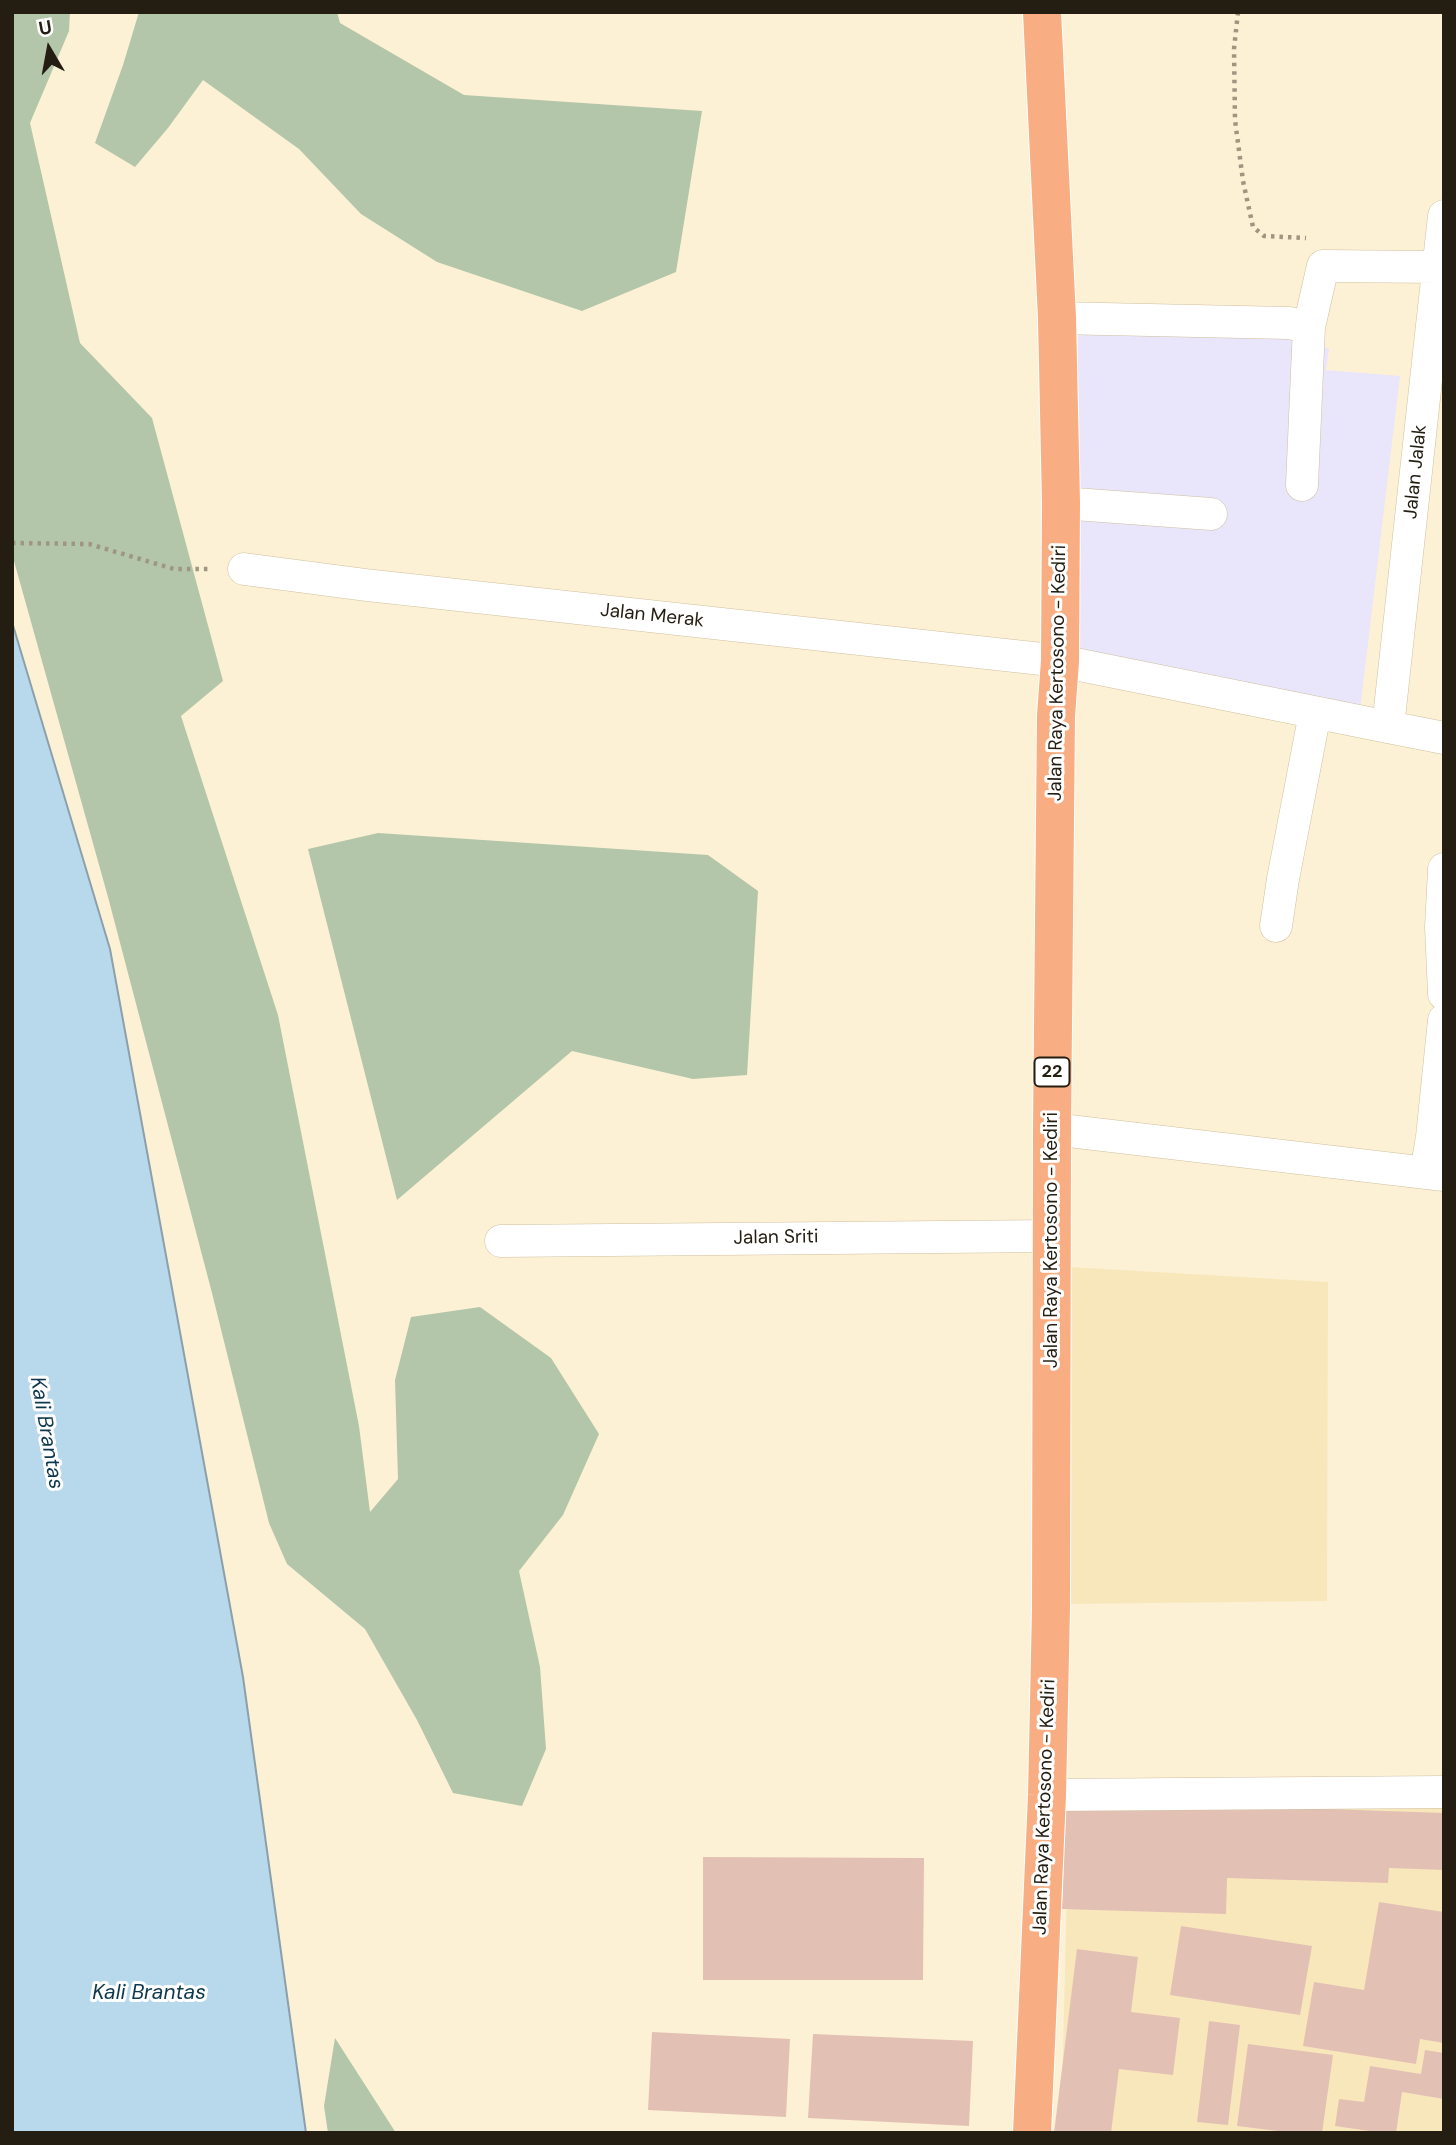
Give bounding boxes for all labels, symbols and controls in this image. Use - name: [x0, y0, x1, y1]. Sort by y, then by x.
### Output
- north arrow: [14, 14, 84, 84]
- text: U: [37, 14, 54, 41]
- street label: Jalan Jalak: [1400, 424, 1432, 520]
- street label: Jalan Raya Kertosono - Kediri: [1044, 545, 1072, 801]
- street label: Jalan Merak: [599, 599, 705, 633]
- road number: 22: [1034, 1058, 1070, 1086]
- street label: Jalan Raya Kertosono - Kediri: [1041, 1112, 1063, 1368]
- street label: Jalan Sriti: [733, 1226, 819, 1250]
- water label: Kali Brantas: [24, 1375, 68, 1491]
- street label: Jalan Raya Kertosono - Kediri: [1029, 1679, 1061, 1935]
- water label: Kali Brantas: [92, 1980, 206, 2006]

